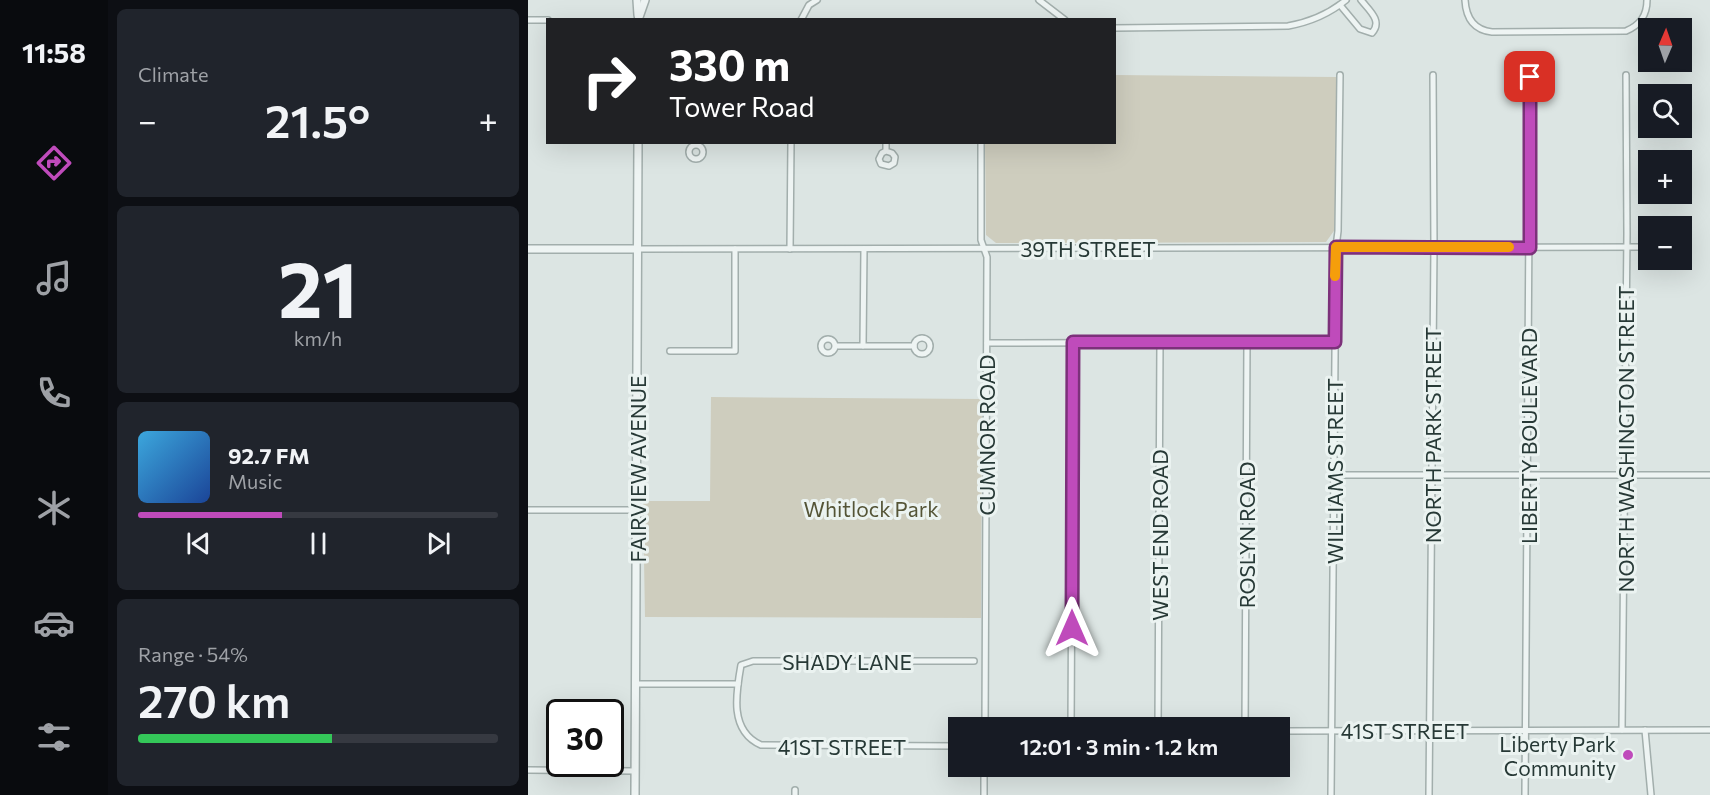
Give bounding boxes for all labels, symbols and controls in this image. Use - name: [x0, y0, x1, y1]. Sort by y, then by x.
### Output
- north arrow: [1638, 18, 1692, 72]
- map controls: [1638, 18, 1692, 270]
- text: 11:58: [22, 36, 86, 69]
- text: 330 m: [669, 38, 790, 90]
- icon: right: [570, 42, 648, 120]
- pin: [1504, 51, 1555, 102]
- icon: arrive: [1513, 60, 1546, 93]
- text: Climate: [138, 62, 208, 86]
- button: search: [1638, 84, 1692, 138]
- text: Tower Road: [669, 90, 814, 123]
- text: 21.5°: [265, 92, 370, 147]
- text: −: [138, 99, 157, 140]
- text: +: [479, 99, 498, 140]
- icon: directions: [33, 142, 75, 184]
- button: +: [1638, 150, 1692, 204]
- button: −: [1638, 216, 1692, 270]
- street label: 39TH STREET: [1020, 236, 1156, 261]
- text: 21: [278, 239, 358, 334]
- icon: music: [33, 257, 75, 299]
- street label: NORTH WASHINGTON STREET: [1613, 286, 1638, 592]
- text: km/h: [294, 326, 342, 350]
- street label: NORTH PARK STREET: [1420, 327, 1445, 543]
- street label: LIBERTY BOULEVARD: [1516, 328, 1541, 544]
- street label: CUMNOR ROAD: [974, 355, 999, 515]
- icon: phone: [33, 372, 75, 414]
- street label: FAIRVIEW AVENUE: [625, 376, 650, 562]
- street label: WILLIAMS STREET: [1322, 378, 1347, 564]
- text: 92.7 FM: [228, 442, 310, 469]
- street label: WEST END ROAD: [1147, 449, 1172, 621]
- street label: ROSLYN ROAD: [1234, 462, 1259, 608]
- text: Music: [228, 469, 282, 493]
- icon: climate: [33, 487, 75, 529]
- park label: Whitlock Park: [803, 496, 939, 521]
- icon: previous: [182, 527, 215, 560]
- icon: pause: [302, 527, 335, 560]
- icon: next: [422, 527, 455, 560]
- position arrow: [1040, 596, 1104, 660]
- icon: car: [33, 602, 75, 644]
- text: Range · 54%: [138, 642, 248, 666]
- street label: SHADY LANE: [782, 649, 912, 674]
- text: 270 km: [138, 672, 290, 727]
- speed limit sign: 30: [546, 699, 624, 777]
- icon: filters: [33, 716, 75, 758]
- street label: 41ST STREET: [1341, 718, 1469, 743]
- place label: Liberty Park Community: [1499, 731, 1616, 780]
- text: 12:01 · 3 min · 1.2 km: [1020, 733, 1218, 760]
- street label: 41ST STREET: [778, 734, 906, 759]
- marker: Liberty Park Community: [1621, 748, 1635, 762]

